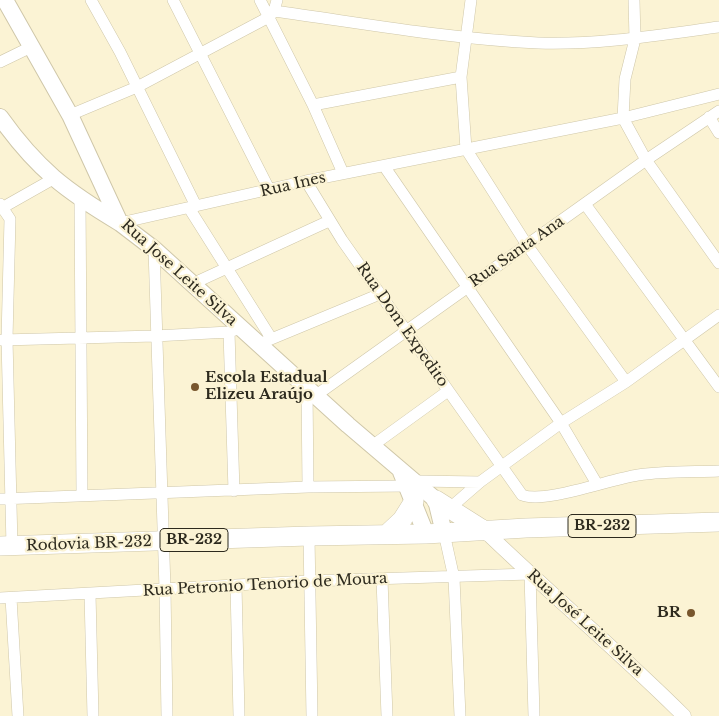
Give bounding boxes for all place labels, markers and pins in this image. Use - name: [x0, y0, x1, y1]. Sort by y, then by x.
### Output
- place label: Escola Estadual Elizeu Araújo: [205, 369, 328, 404]
- marker: Escola Estadual Elizeu Araújo: [189, 381, 201, 393]
- place label: BR: [657, 604, 681, 622]
- marker: BR: [685, 607, 697, 619]

